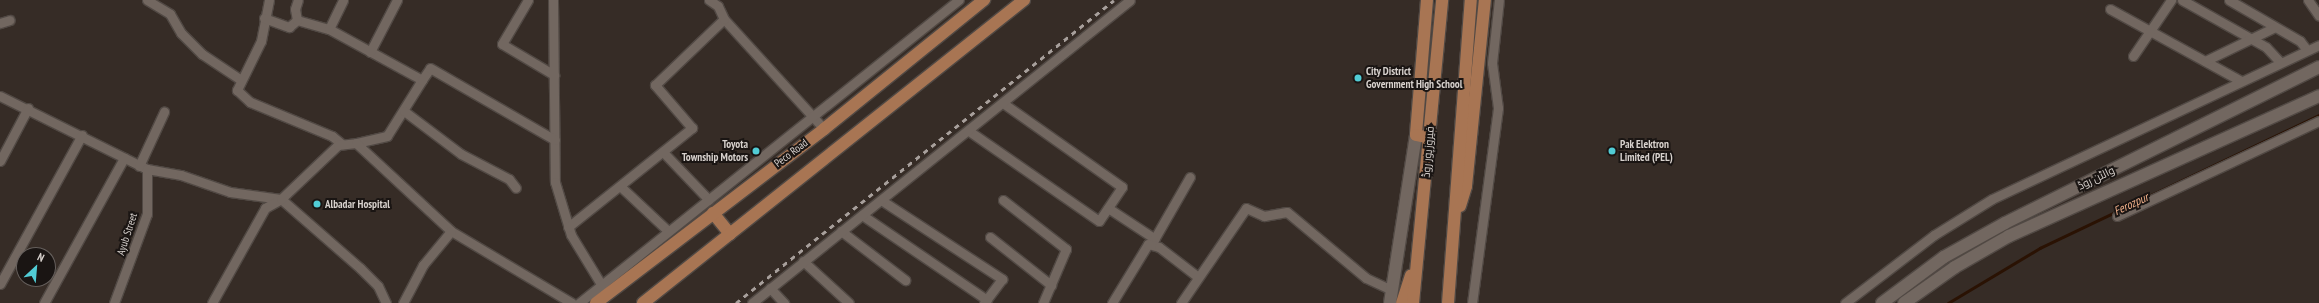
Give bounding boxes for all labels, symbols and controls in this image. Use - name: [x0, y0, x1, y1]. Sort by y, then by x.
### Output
- place label: City District Government High School: [1366, 65, 1462, 91]
- marker: City District Government High School: [1353, 73, 1363, 83]
- street label: فیروزپور روڈ: [1419, 126, 1437, 178]
- street label: Peco Road: [772, 136, 810, 170]
- place label: Toyota Township Motors: [682, 138, 748, 164]
- place label: Pak Elektron Limited (PEL): [1620, 138, 1673, 164]
- marker: Toyota Township Motors: [751, 146, 761, 156]
- marker: Pak Elektron Limited (PEL): [1607, 146, 1617, 156]
- street label: والٹن روڈ: [2075, 163, 2117, 193]
- water label: Ferozpur: [2112, 190, 2150, 218]
- place label: Albadar Hospital: [325, 197, 390, 211]
- marker: Albadar Hospital: [312, 199, 322, 209]
- street label: Ayub Street: [114, 211, 140, 257]
- north arrow: [16, 247, 56, 287]
- text: N: [35, 250, 47, 265]

